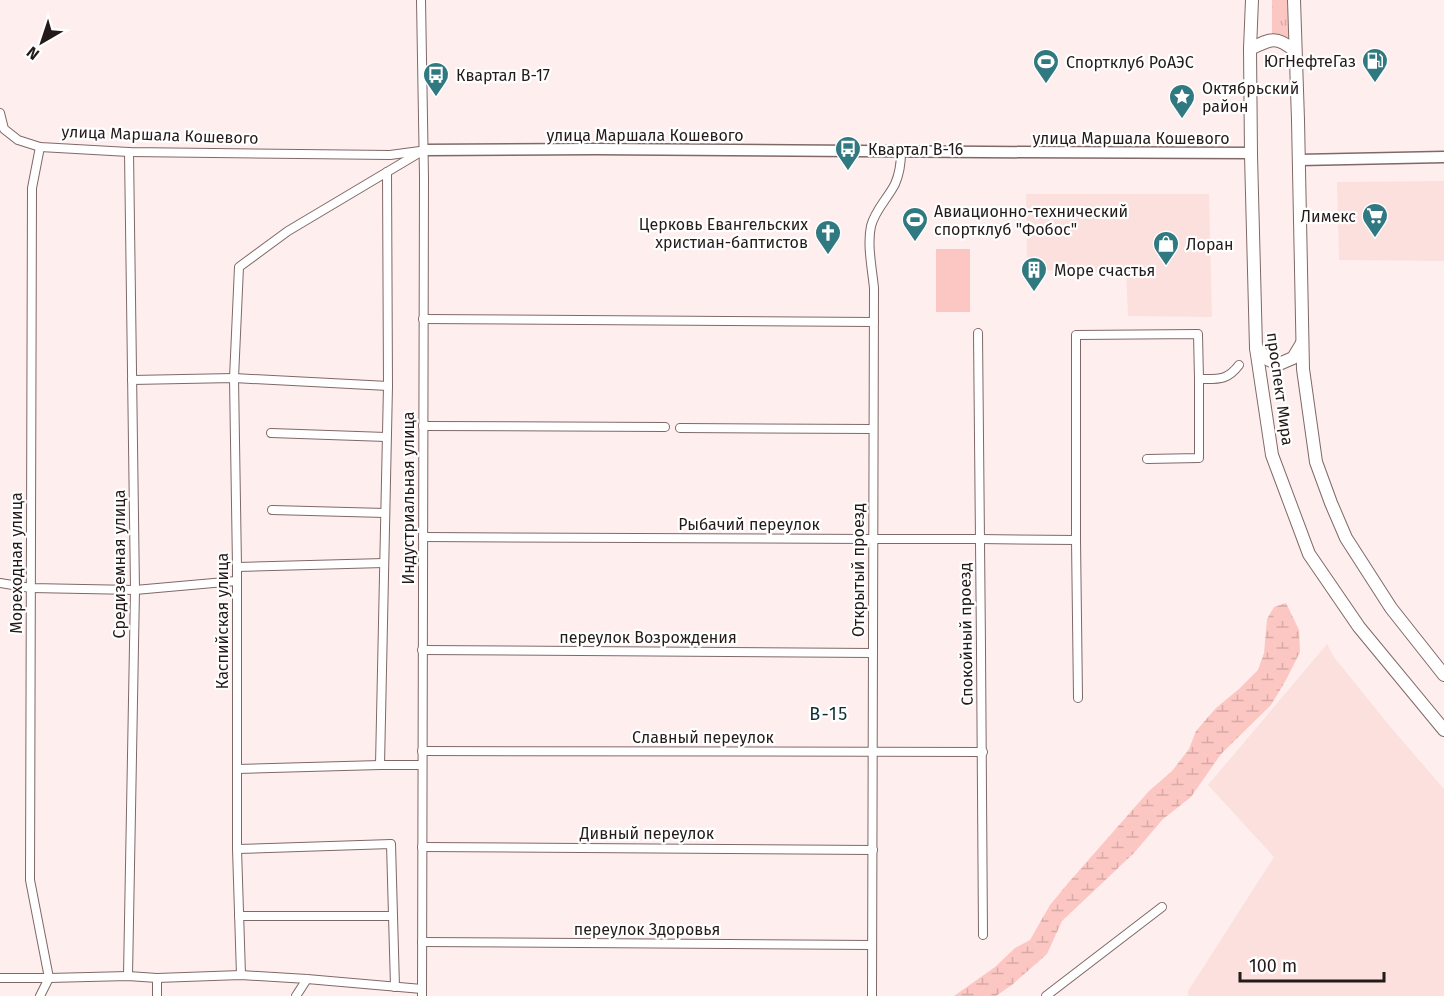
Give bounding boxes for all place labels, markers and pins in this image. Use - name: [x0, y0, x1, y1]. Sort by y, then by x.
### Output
- fuel station icon: ЮгНефтеГаз: [1360, 46, 1390, 84]
- sports icon: Спортклуб РоАЭС: [1031, 47, 1061, 85]
- place label: ЮгНефтеГаз: [1264, 52, 1356, 71]
- place label: Спортклуб РоАЭС: [1066, 53, 1194, 72]
- bus stop icon: Квартал В-17: [421, 60, 451, 98]
- place label: Квартал В-17: [456, 66, 550, 85]
- place label: Октябрьский район: [1202, 79, 1299, 116]
- place icon: Октябрьский район: [1167, 82, 1197, 120]
- bus stop icon: Квартал В-16: [833, 134, 863, 172]
- place label: Квартал В-16: [868, 140, 963, 159]
- supermarket icon: Лимекс: [1360, 201, 1390, 239]
- place label: Авиационно-технический спортклуб "Фобос": [934, 202, 1128, 239]
- sports icon: Авиационно-технический спортклуб "Фобос": [900, 205, 930, 243]
- place label: Лимекс: [1301, 207, 1356, 226]
- place label: Церковь Евангельских христиан-баптистов: [639, 215, 808, 252]
- church icon: Церковь Евангельских христиан-баптистов: [813, 218, 843, 256]
- shop icon: Лоран: [1151, 229, 1181, 267]
- place label: Лоран: [1186, 235, 1233, 254]
- building icon: Море счастья: [1019, 255, 1049, 293]
- place label: Море счастья: [1054, 261, 1155, 280]

